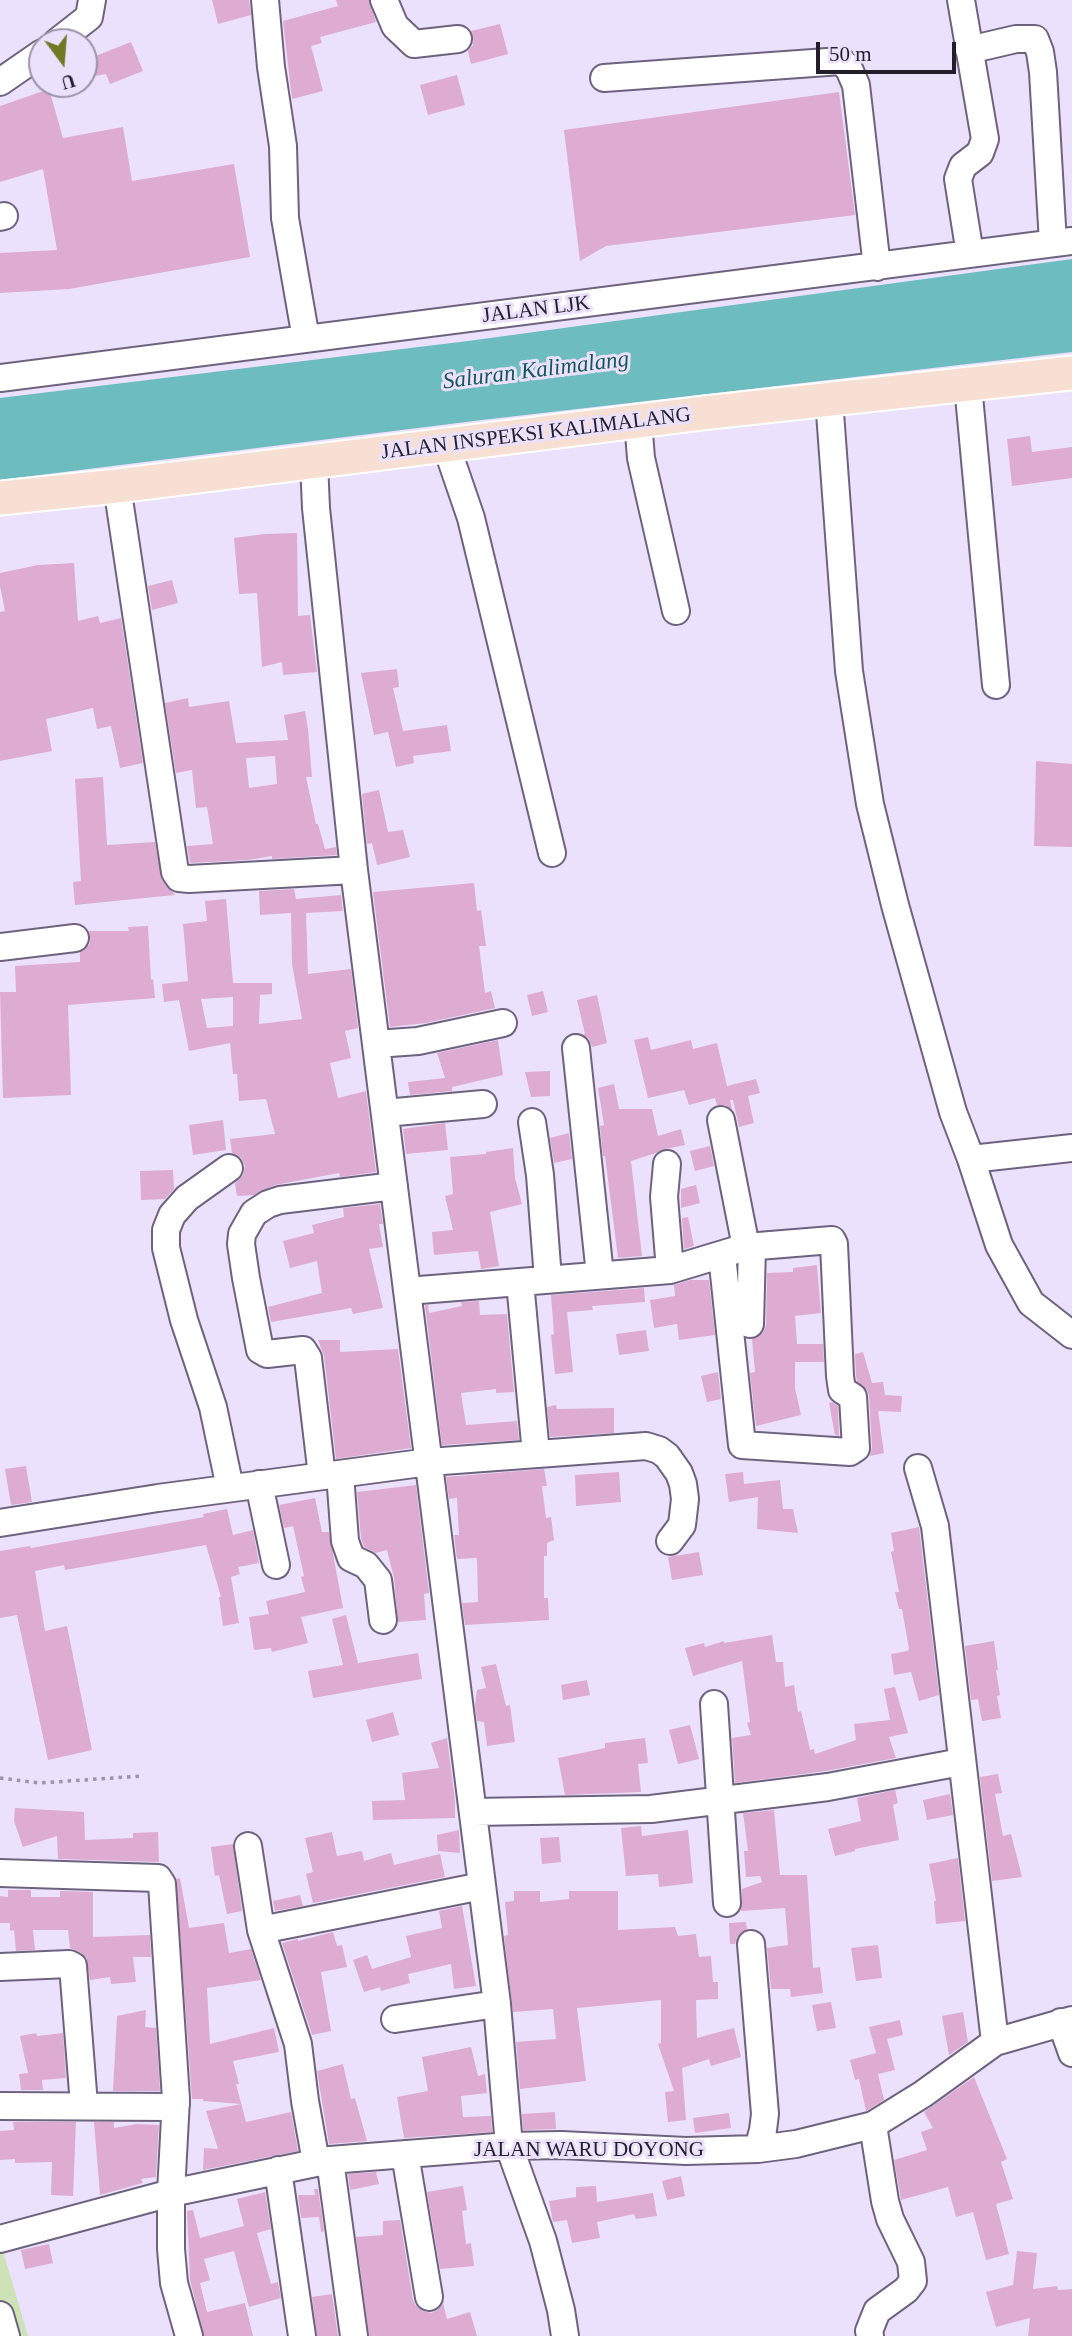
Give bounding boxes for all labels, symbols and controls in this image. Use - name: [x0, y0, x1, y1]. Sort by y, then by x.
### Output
- north arrow: [28, 28, 98, 98]
- scale bar: [820, 28, 960, 72]
- text: 50 m: [829, 42, 872, 66]
- text: U: [59, 70, 78, 94]
- street label: JALAN LJK: [481, 291, 591, 329]
- water label: Saluran Kalimalang: [441, 346, 631, 396]
- street label: JALAN INSPEKSI KALIMALANG: [380, 403, 692, 465]
- street label: JALAN WARU DOYONG: [474, 2137, 704, 2163]

